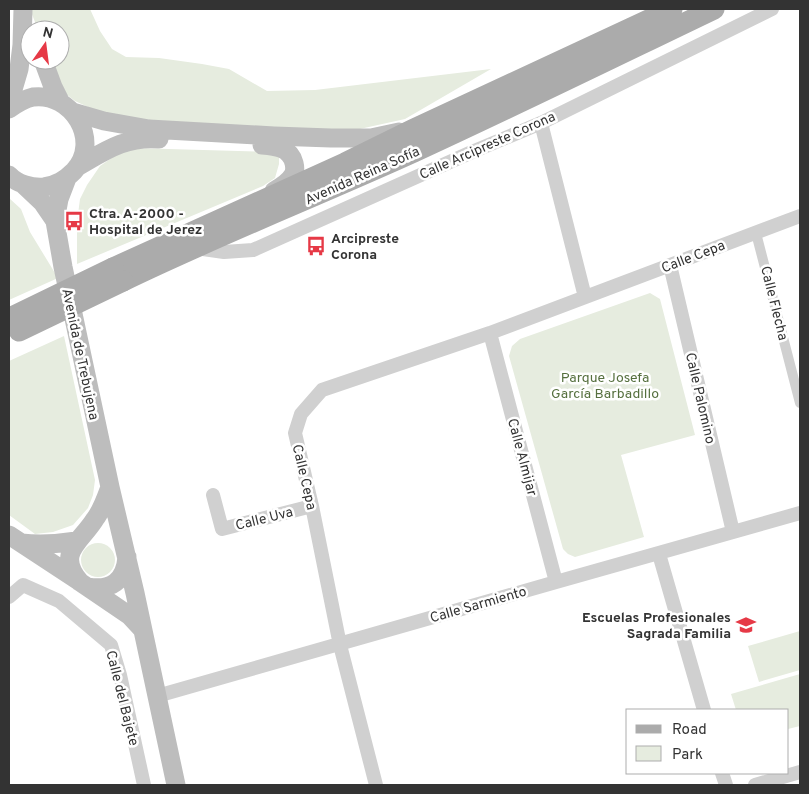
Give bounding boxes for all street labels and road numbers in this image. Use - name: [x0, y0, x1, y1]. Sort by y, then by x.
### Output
- street label: Calle Arcipreste Corona: [417, 109, 558, 184]
- street label: Avenida Reina Sofía: [303, 143, 423, 209]
- street label: Calle Cepa: [659, 237, 728, 277]
- street label: Calle Flecha: [756, 264, 791, 342]
- street label: Avenida de Trebujena: [57, 287, 102, 422]
- street label: Calle Palomino: [681, 351, 718, 446]
- street label: Calle Almijar: [503, 417, 540, 499]
- street label: Calle Cepa: [288, 443, 319, 512]
- street label: Calle Uva: [234, 504, 295, 535]
- street label: Calle Sarmiento: [428, 583, 529, 627]
- street label: Calle del Bajete: [101, 649, 142, 748]

